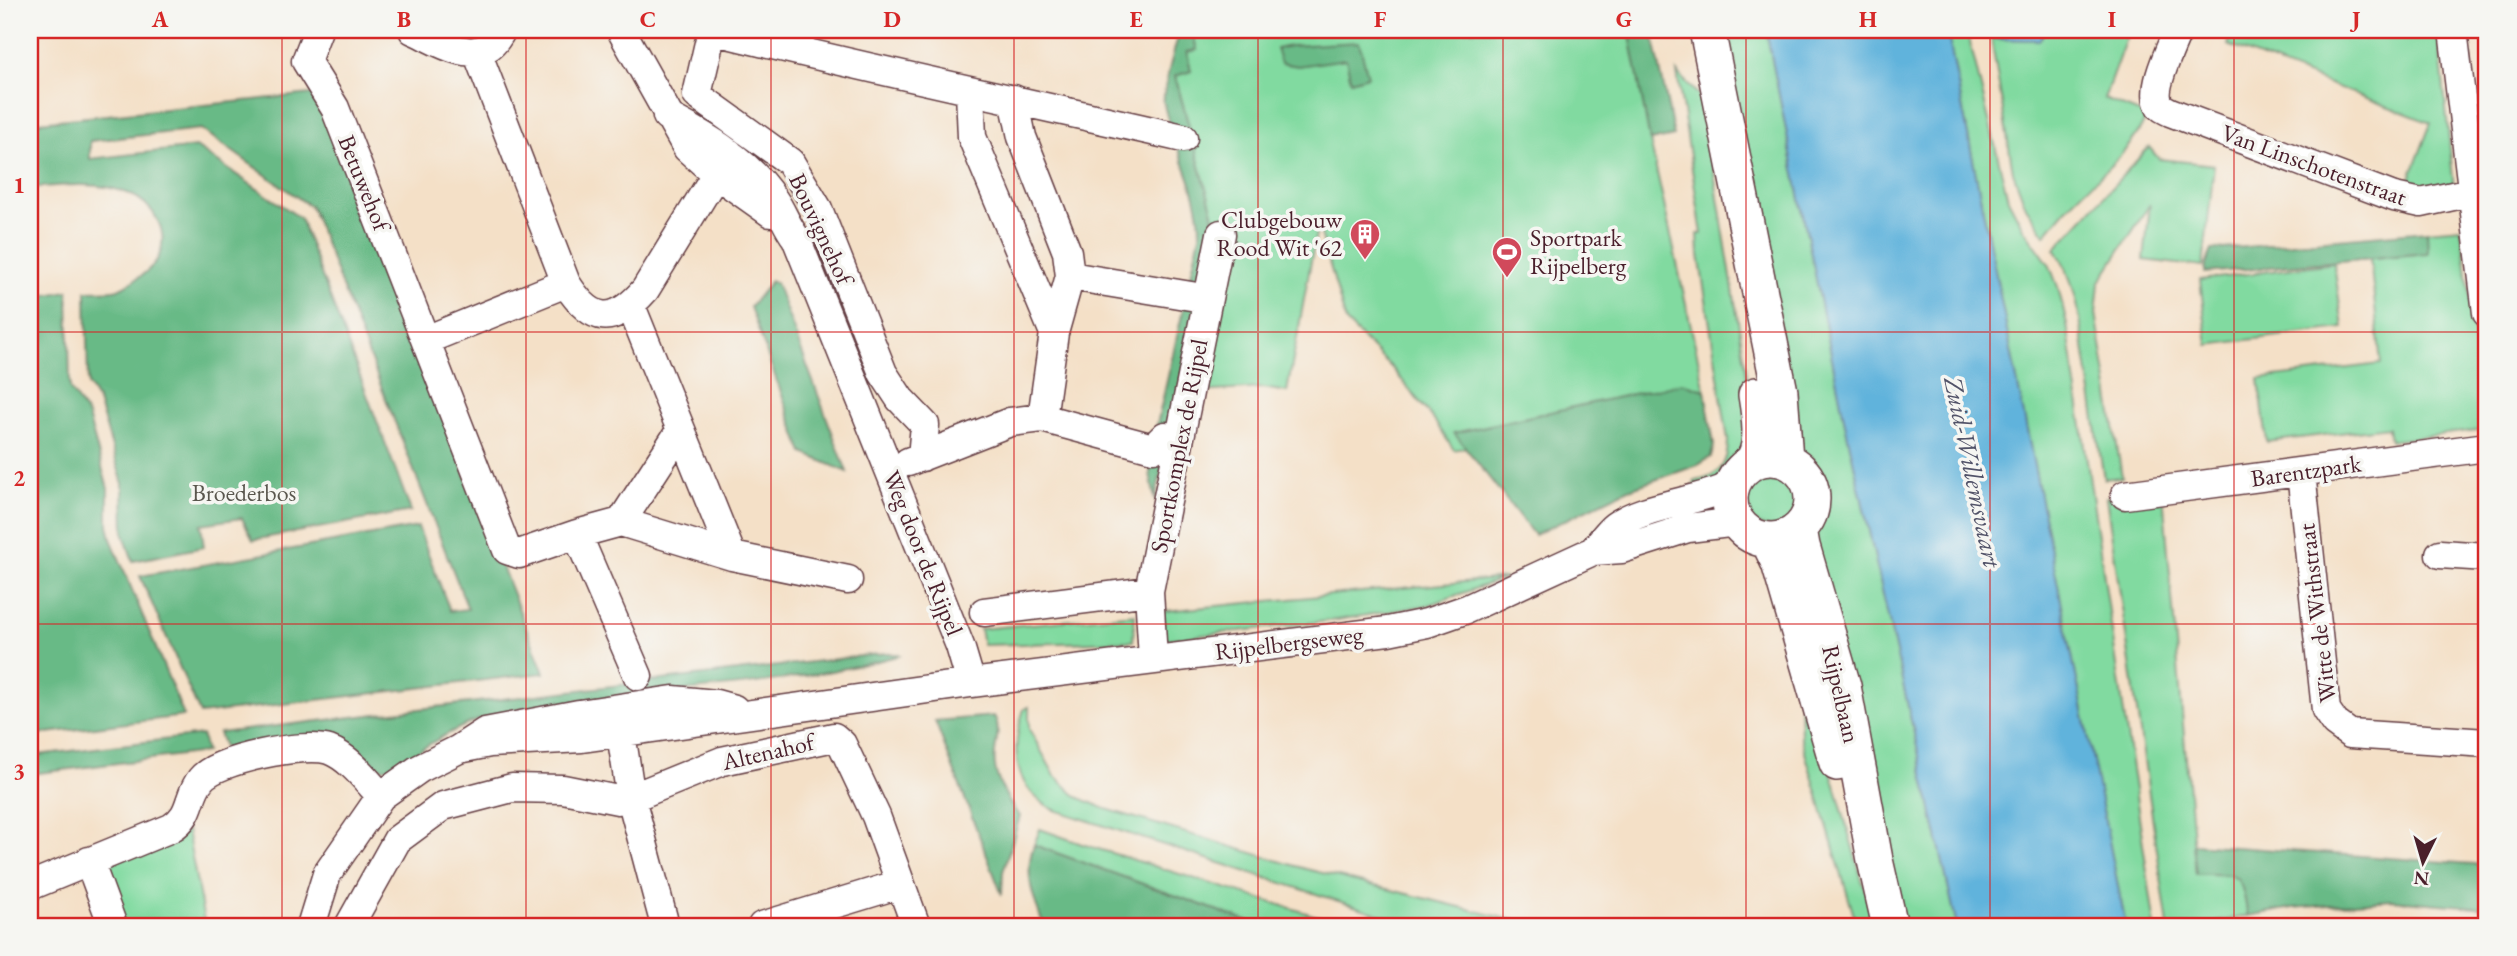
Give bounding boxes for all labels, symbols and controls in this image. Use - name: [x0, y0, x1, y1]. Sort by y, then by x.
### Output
- text: A: [151, 4, 169, 34]
- text: B: [397, 4, 411, 34]
- text: C: [640, 4, 656, 34]
- text: D: [883, 4, 901, 34]
- text: E: [1129, 4, 1143, 34]
- text: F: [1374, 4, 1387, 34]
- text: G: [1616, 4, 1632, 34]
- text: H: [1859, 4, 1877, 34]
- text: I: [2108, 4, 2116, 34]
- text: J: [2350, 4, 2361, 34]
- street label: Van Linschotenstraat: [2217, 117, 2411, 213]
- street label: Betuwehof: [331, 130, 399, 238]
- street label: Bouvignehof: [782, 168, 862, 292]
- text: 1: [13, 170, 25, 200]
- place label: Clubgebouw Rood Wit '62: [1217, 204, 1343, 263]
- building icon: Clubgebouw Rood Wit '62: [1348, 217, 1382, 261]
- place label: Sportpark Rijpelberg: [1530, 222, 1627, 281]
- sports icon: Sportpark Rijpelberg: [1490, 235, 1524, 279]
- street label: Sportkomplex de Rijpel: [1143, 336, 1214, 555]
- water label: Zuid-Willemsvaart: [1936, 372, 2010, 572]
- street label: Barentzpark: [2249, 447, 2364, 494]
- text: 2: [13, 463, 25, 493]
- street label: Weg door de Rijpel: [876, 466, 971, 640]
- park label: Broederbos: [192, 477, 296, 508]
- street label: Witte de Withstraat: [2290, 521, 2343, 704]
- street label: Rijpelbergseweg: [1213, 618, 1365, 667]
- street label: Rijpelbaan: [1815, 642, 1868, 746]
- street label: Altenahof: [718, 725, 820, 777]
- text: 3: [13, 756, 25, 786]
- north arrow: [2388, 827, 2458, 897]
- text: N: [2412, 865, 2430, 892]

